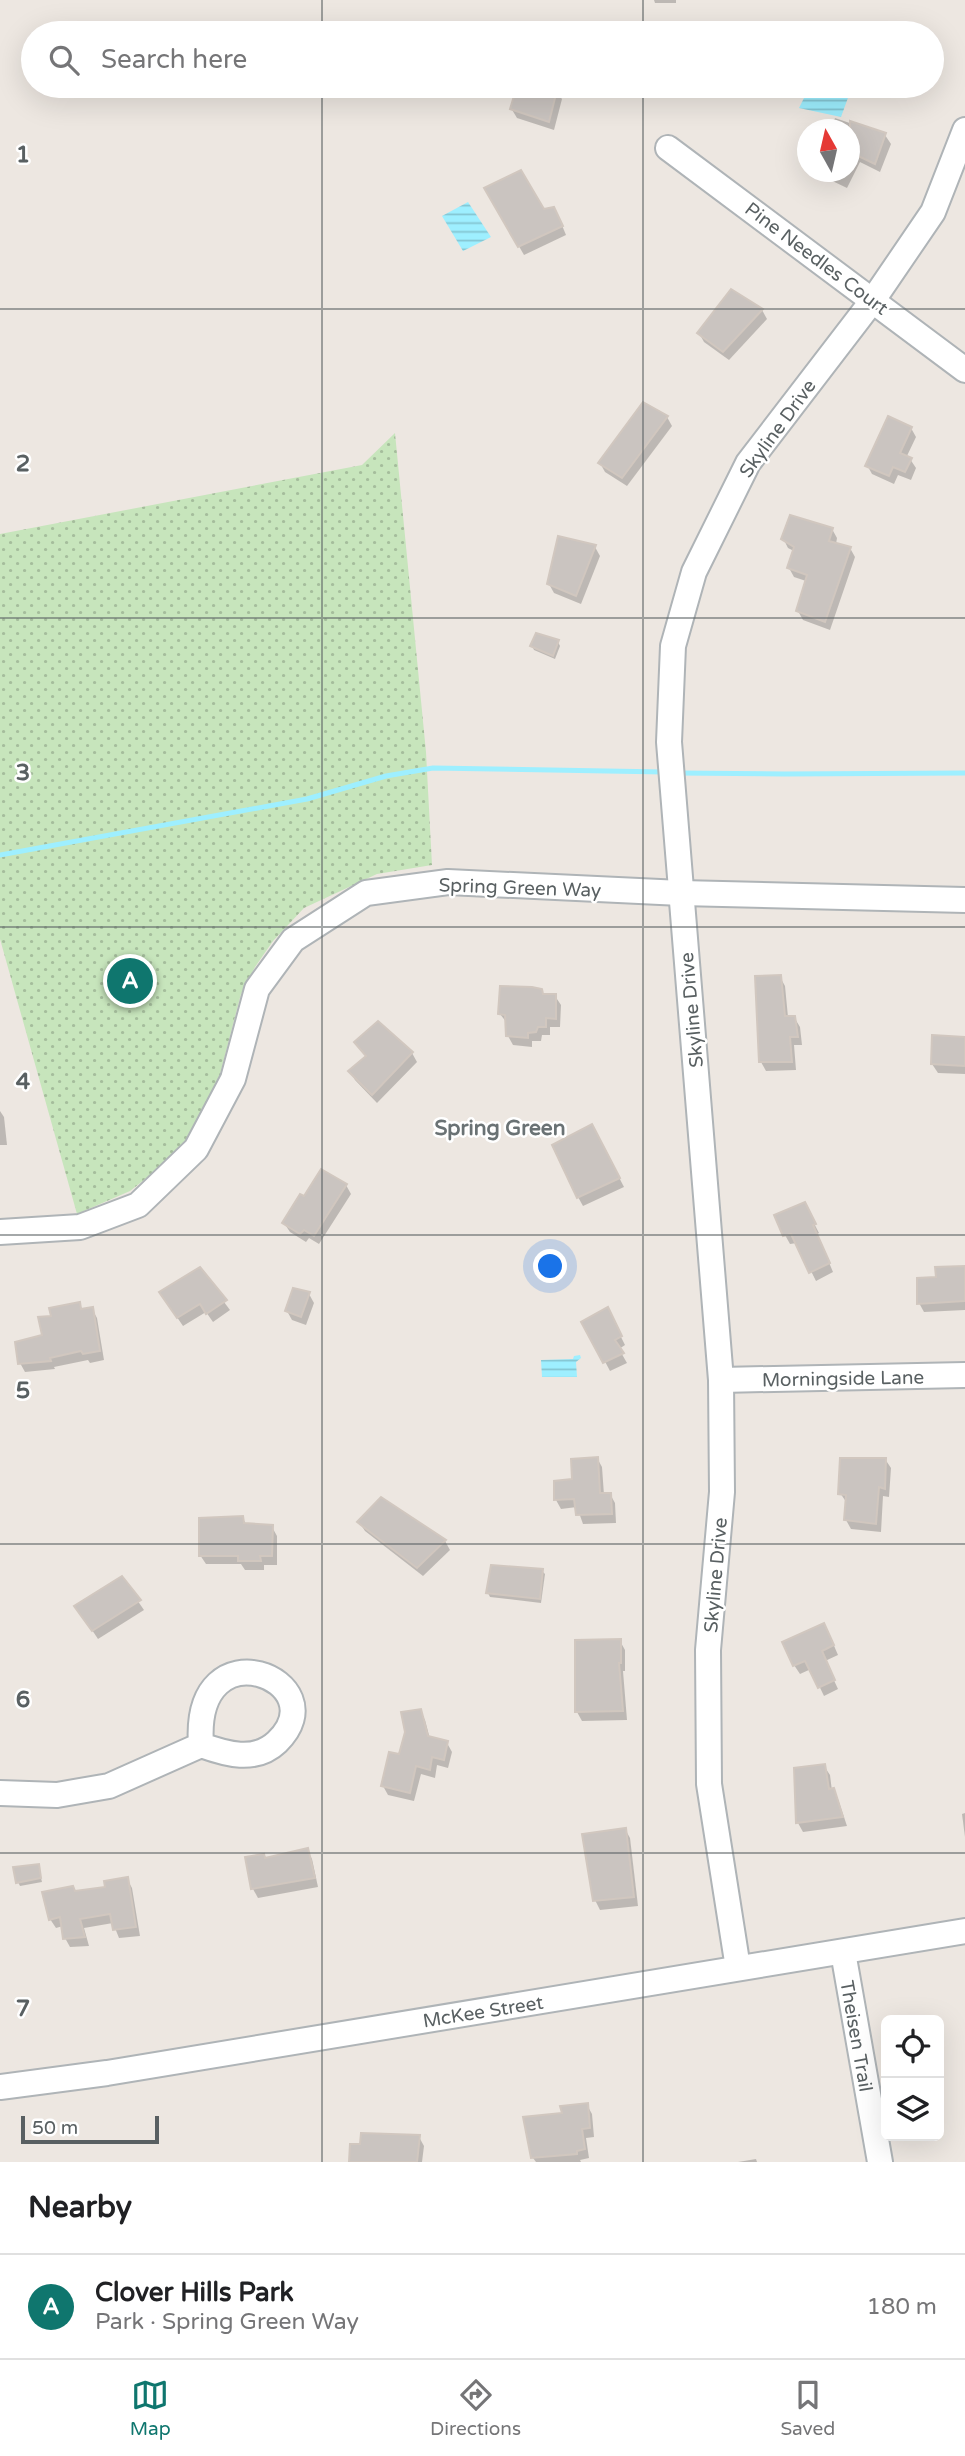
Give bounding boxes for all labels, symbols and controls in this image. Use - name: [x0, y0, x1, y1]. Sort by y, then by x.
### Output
- search box: [21, 21, 944, 98]
- icon: search: [45, 41, 83, 79]
- text: Search here: [101, 44, 247, 75]
- north arrow: [797, 119, 860, 182]
- text: 1: [16, 141, 30, 169]
- street label: Pine Needles Court: [741, 198, 892, 320]
- street label: Skyline Drive: [735, 375, 821, 482]
- text: 2: [16, 450, 30, 478]
- text: 3: [16, 759, 30, 787]
- street label: Spring Green Way: [438, 874, 602, 902]
- street label: Skyline Drive: [676, 951, 708, 1068]
- pin: A: [107, 955, 153, 1007]
- text: 4: [16, 1068, 31, 1096]
- district label: Spring Green: [435, 1116, 565, 1141]
- your location: [533, 1249, 567, 1283]
- street label: Morningside Lane: [762, 1367, 924, 1391]
- text: 5: [16, 1377, 30, 1405]
- street label: Skyline Drive: [700, 1517, 732, 1634]
- text: 6: [16, 1686, 30, 1714]
- street label: Theisen Trail: [835, 1979, 877, 2094]
- street label: McKee Street: [421, 1992, 545, 2032]
- text: 7: [16, 1995, 30, 2023]
- map controls: [881, 2015, 944, 2141]
- button: locate: [881, 2015, 944, 2078]
- button: layers: [881, 2078, 944, 2141]
- scale bar: [21, 2113, 159, 2145]
- text: 50 m: [32, 2117, 78, 2139]
- text: Nearby: [28, 2189, 132, 2226]
- text: Clover Hills Park: [95, 2277, 294, 2308]
- text: A: [42, 2293, 60, 2321]
- text: 180 m: [867, 2293, 937, 2321]
- text: Park · Spring Green Way: [95, 2308, 359, 2336]
- tab: Map: [130, 2376, 171, 2440]
- tab: Directions: [430, 2376, 521, 2440]
- tab: Saved: [780, 2376, 835, 2440]

